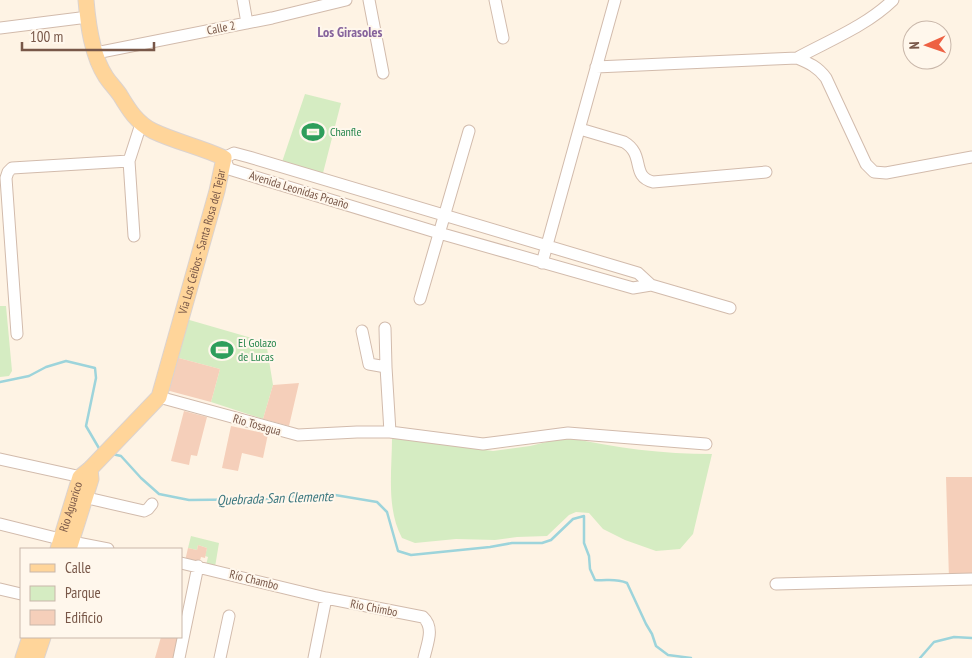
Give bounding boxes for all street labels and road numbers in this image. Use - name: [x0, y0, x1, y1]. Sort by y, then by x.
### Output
- street label: Calle 2: [205, 17, 236, 38]
- street label: Via Los Ceibos - Santa Rosa del Tejar: [174, 167, 229, 317]
- street label: Avenida Leonidas Proaño: [248, 167, 351, 212]
- street label: Rio Tosagua: [231, 411, 283, 439]
- street label: Rio Aguarico: [56, 480, 85, 534]
- street label: Río Chambo: [228, 566, 280, 593]
- street label: Rio Chimbo: [349, 596, 399, 619]

